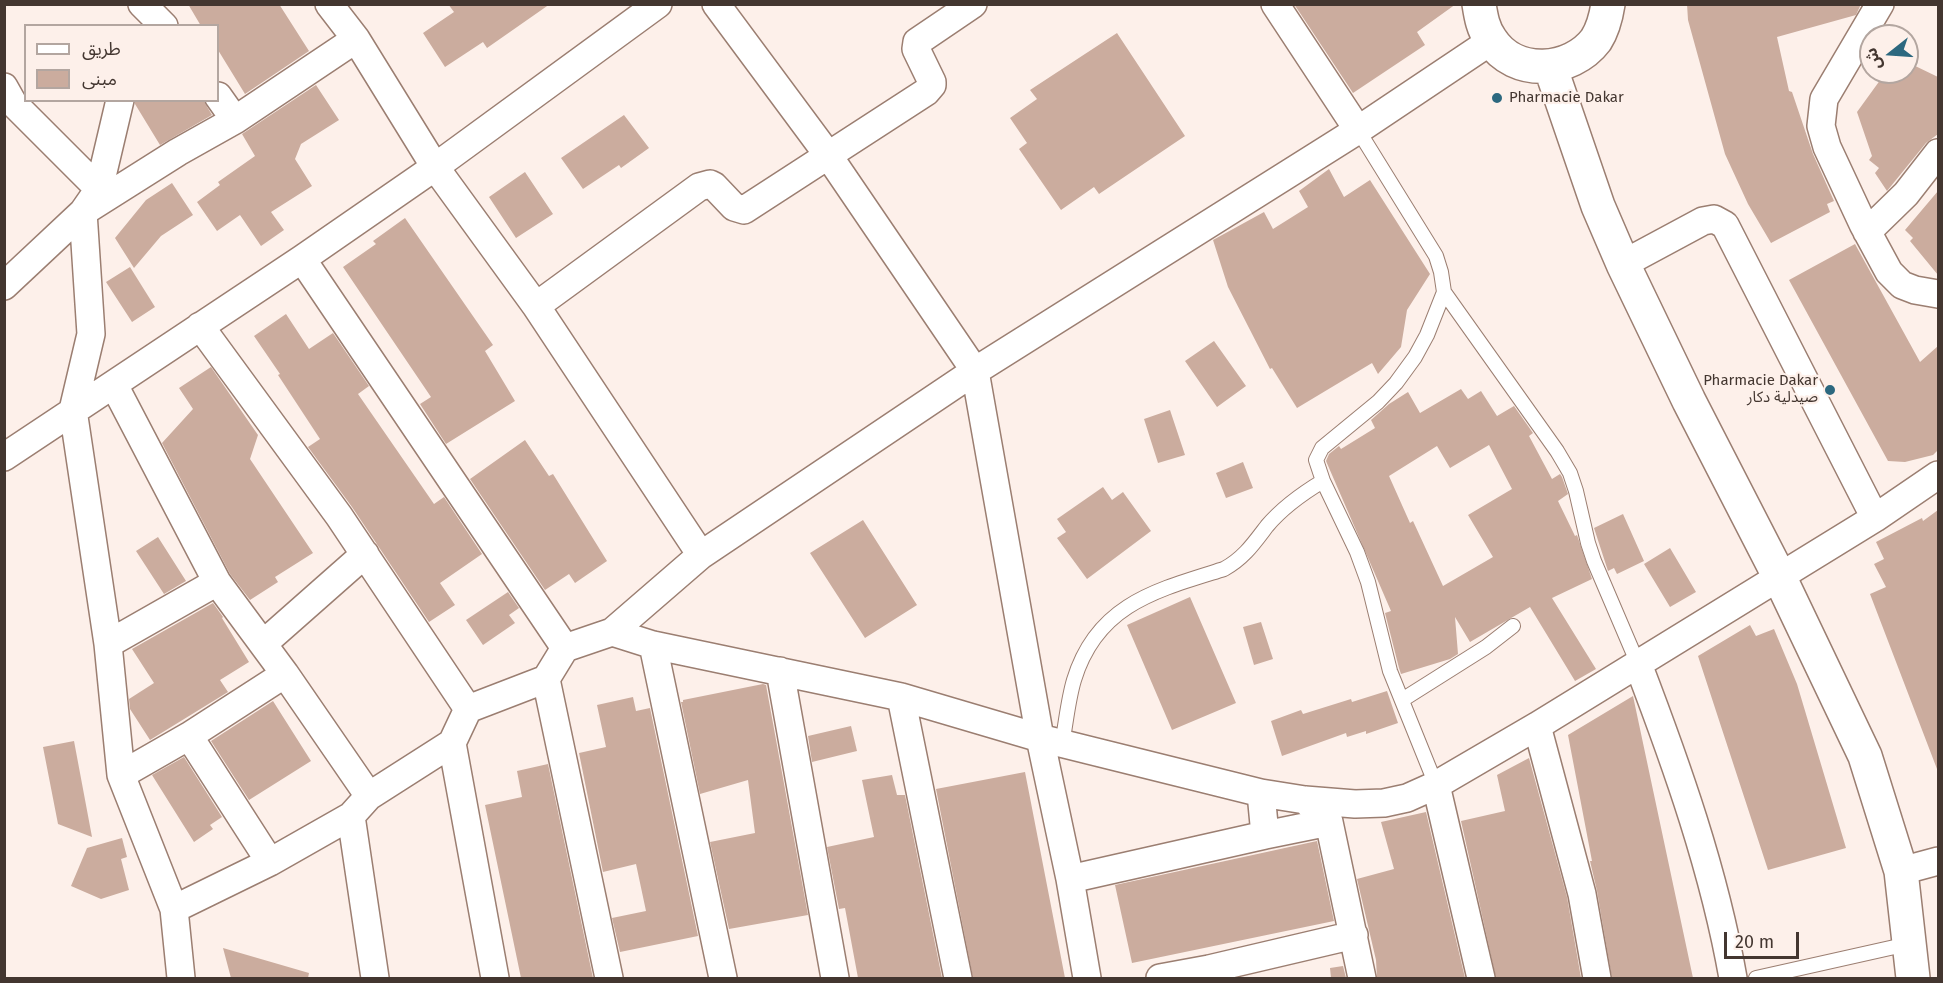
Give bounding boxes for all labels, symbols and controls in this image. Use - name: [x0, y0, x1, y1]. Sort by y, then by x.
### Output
- legend: [24, 24, 219, 102]
- north arrow: [1859, 24, 1919, 84]
- text: طريق: [82, 38, 121, 60]
- text: ش: [1861, 46, 1886, 72]
- text: مبنى: [82, 68, 117, 90]
- place label: Pharmacie Dakar: [1509, 89, 1624, 107]
- marker: Pharmacie Dakar: [1490, 91, 1504, 105]
- place label: Pharmacie Dakar صيدلية دكار: [1703, 372, 1818, 407]
- marker: Pharmacie Dakar صيدلية دكار: [1823, 383, 1837, 397]
- scale bar: [1727, 920, 1802, 958]
- text: 20 m: [1735, 931, 1774, 953]

